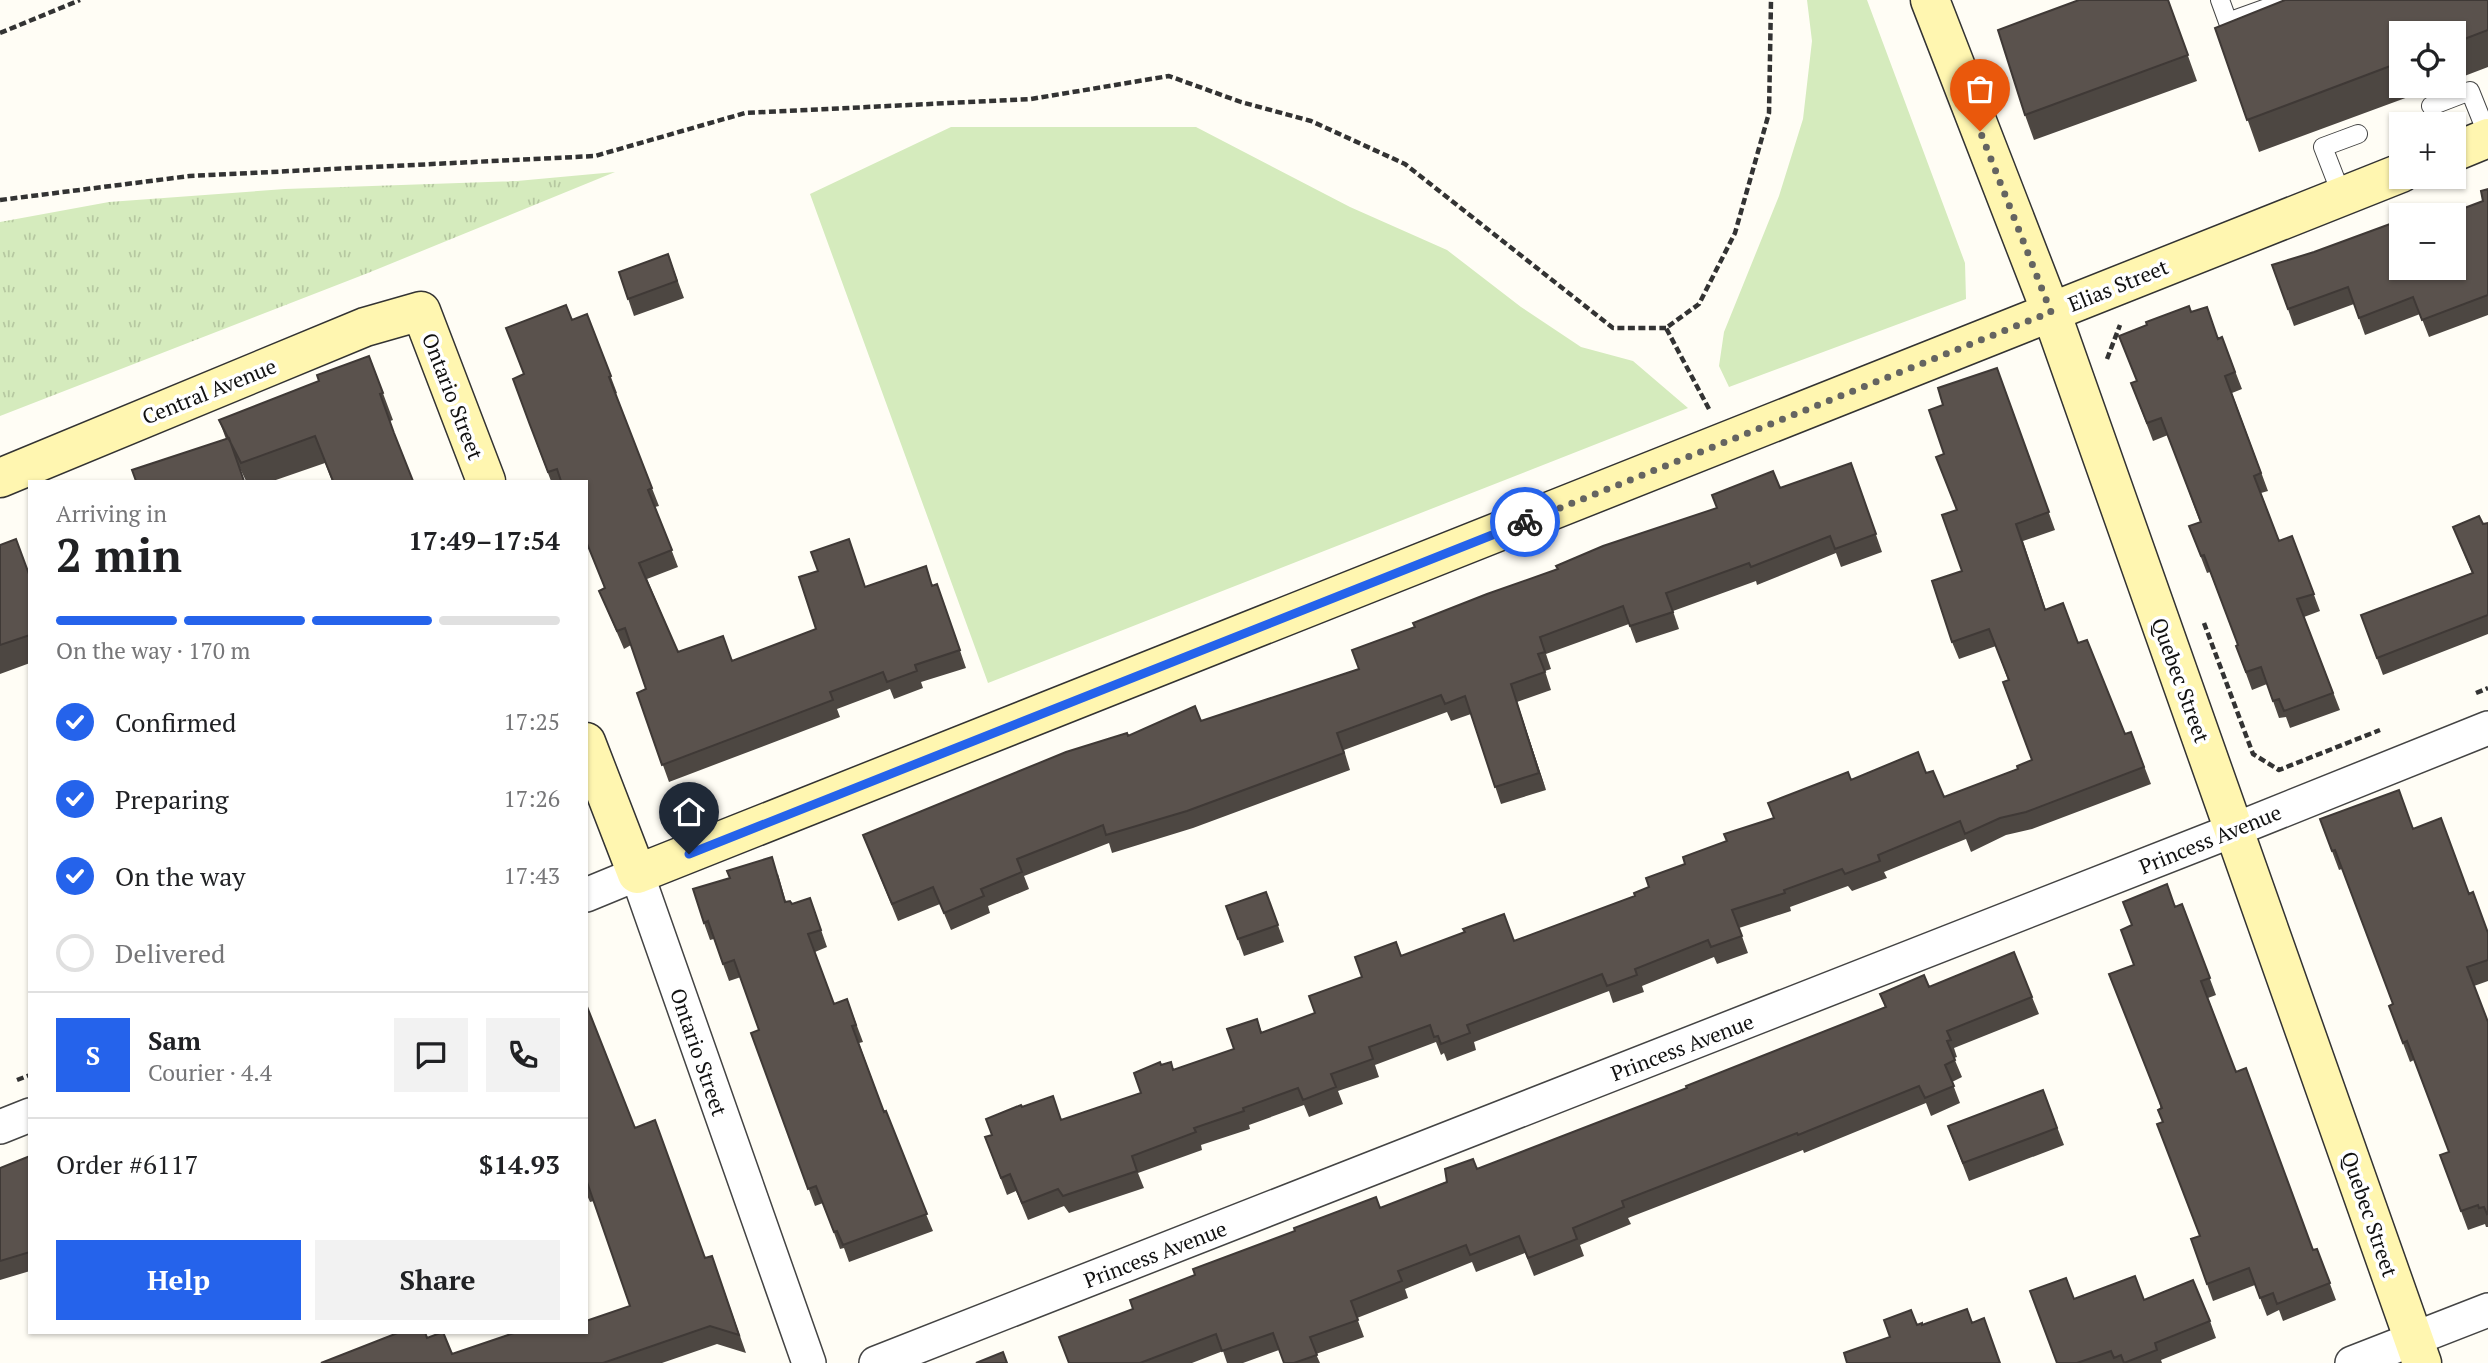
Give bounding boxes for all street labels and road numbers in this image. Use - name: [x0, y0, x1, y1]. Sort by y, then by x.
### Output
- street label: Elias Street: [2064, 252, 2172, 318]
- street label: Ontario Street: [416, 329, 490, 464]
- street label: Central Avenue: [138, 351, 280, 431]
- street label: Quebec Street: [2145, 614, 2217, 747]
- street label: Princess Avenue: [2135, 798, 2285, 880]
- street label: Ontario Street: [664, 984, 734, 1120]
- street label: Princess Avenue: [1607, 1007, 1757, 1087]
- street label: Quebec Street: [2335, 1147, 2405, 1281]
- street label: Princess Avenue: [1080, 1214, 1230, 1294]

